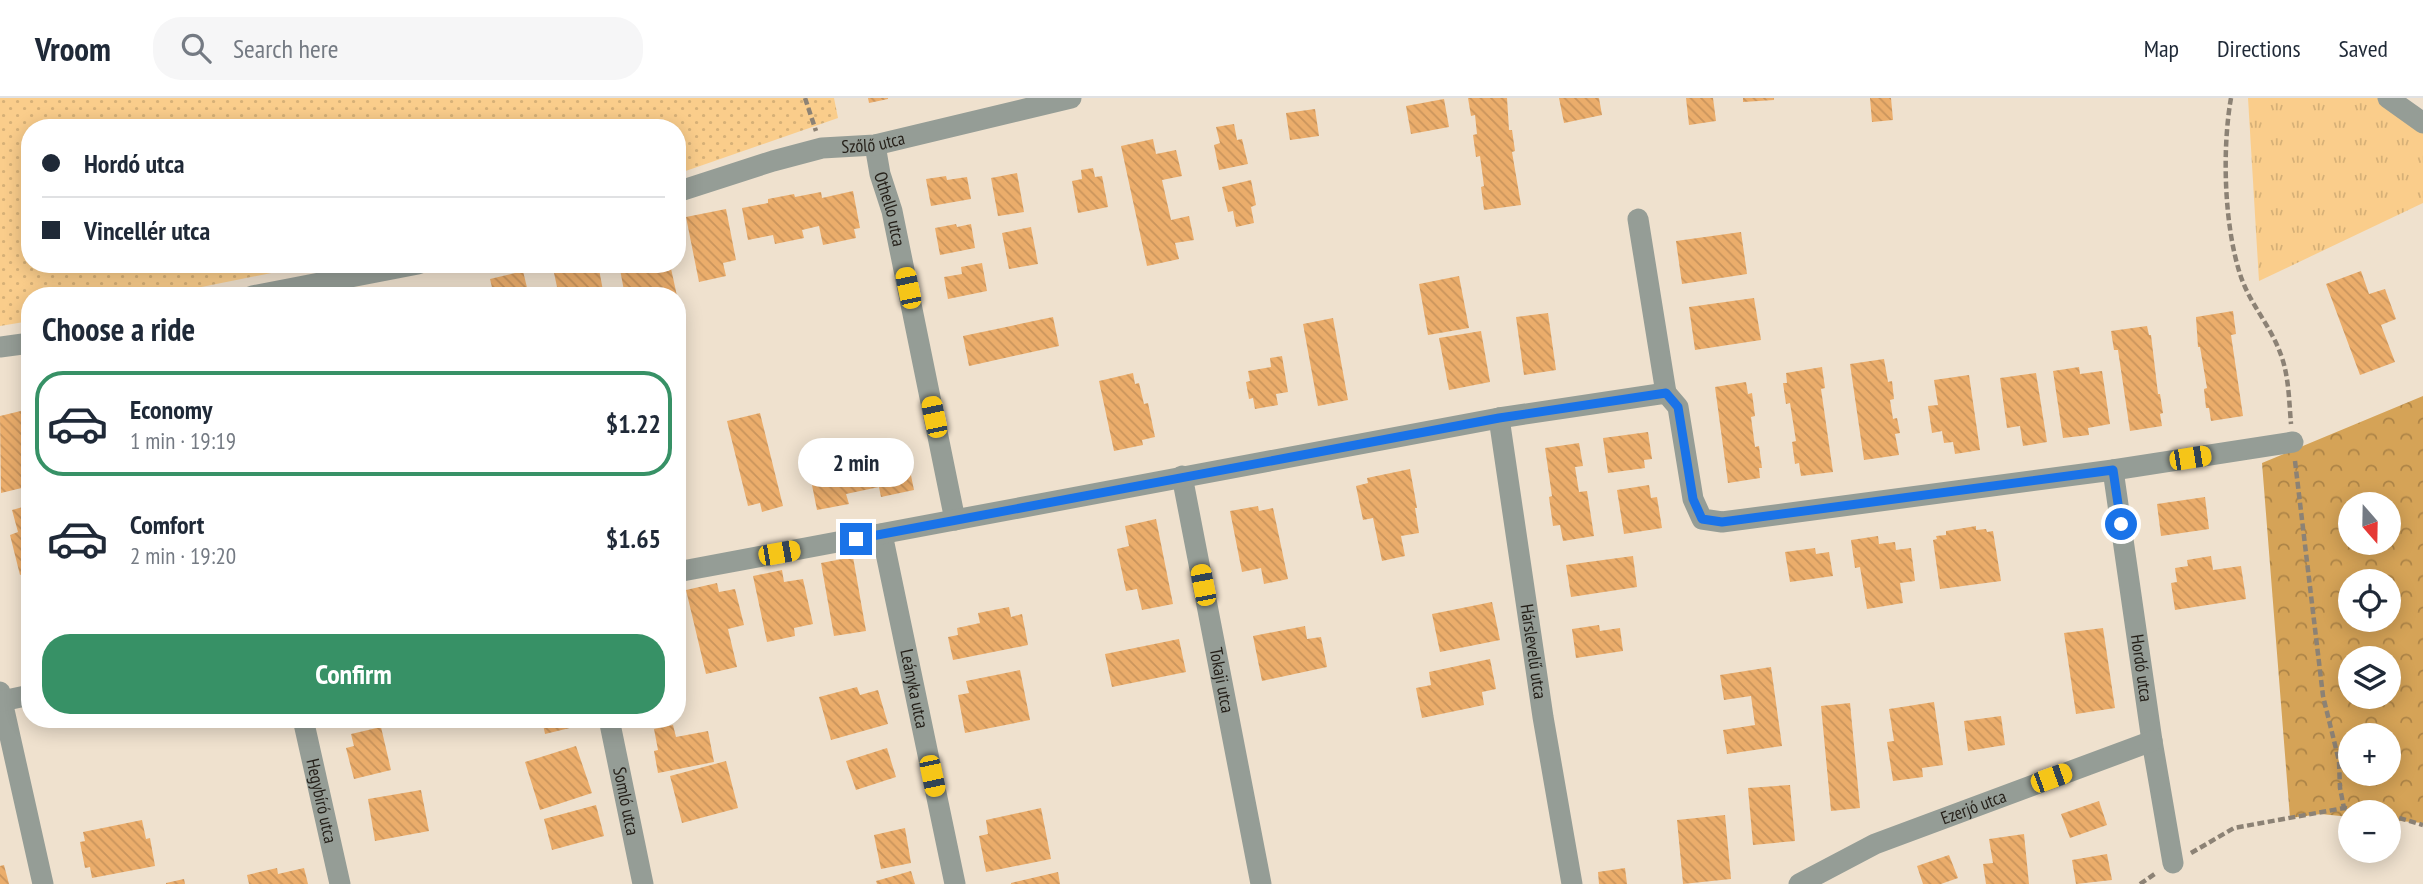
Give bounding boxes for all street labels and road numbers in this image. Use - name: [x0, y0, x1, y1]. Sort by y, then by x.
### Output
- street label: Szőlő utca: [841, 126, 907, 158]
- street label: Othello utca: [869, 169, 911, 248]
- street label: Hárslevelű utca: [1516, 602, 1552, 700]
- street label: Hordó utca: [2126, 633, 2158, 703]
- street label: Tokaji utca: [1204, 646, 1240, 715]
- street label: Leányka utca: [895, 647, 934, 730]
- street label: Hegybíró utca: [301, 756, 343, 845]
- street label: Somló utca: [608, 765, 645, 837]
- street label: Ezerjó utca: [1937, 784, 2009, 830]

